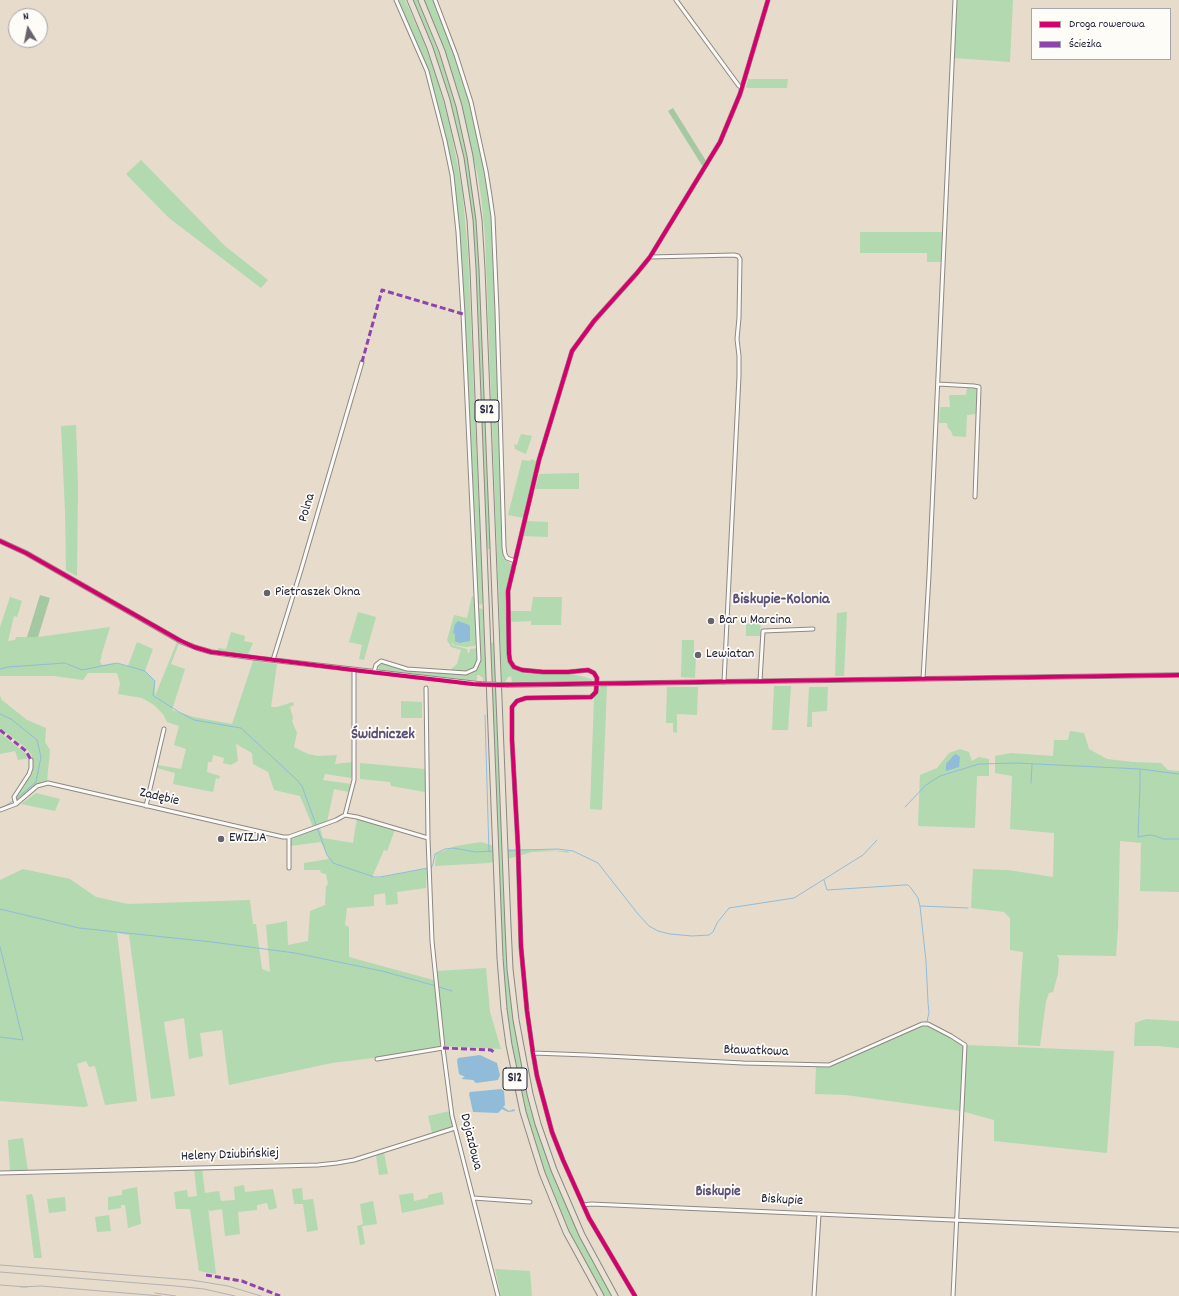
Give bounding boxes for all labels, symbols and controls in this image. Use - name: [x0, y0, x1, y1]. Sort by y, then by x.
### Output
- north arrow: [8, 8, 48, 48]
- legend: [1031, 8, 1171, 60]
- text: N: [22, 9, 30, 26]
- text: Droga rowerowa: [1069, 16, 1145, 33]
- text: Ścieżka: [1069, 36, 1101, 53]
- road number: S12: [475, 400, 499, 422]
- street label: Polna: [296, 492, 320, 524]
- place label: Pietraszek Okna: [275, 585, 360, 601]
- marker: Pietraszek Okna: [262, 588, 272, 598]
- district label: Biskupie-Kolonia: [733, 591, 829, 611]
- place label: Bar u Marcina: [719, 613, 791, 629]
- marker: Bar u Marcina: [706, 616, 716, 626]
- place label: Lewiatan: [706, 647, 754, 663]
- marker: Lewiatan: [693, 650, 703, 660]
- district label: Świdniczek: [351, 726, 415, 746]
- street label: Zadębie: [138, 785, 180, 811]
- place label: EWIZJA: [229, 831, 267, 847]
- marker: EWIZJA: [216, 834, 226, 844]
- street label: Bławatkowa: [723, 1042, 789, 1062]
- road number: S12: [503, 1068, 527, 1090]
- street label: Dojazdowa: [455, 1112, 485, 1172]
- street label: Heleny Dziubińskiej: [181, 1146, 279, 1166]
- district label: Biskupie: [695, 1184, 741, 1202]
- street label: Biskupie: [761, 1192, 803, 1210]

